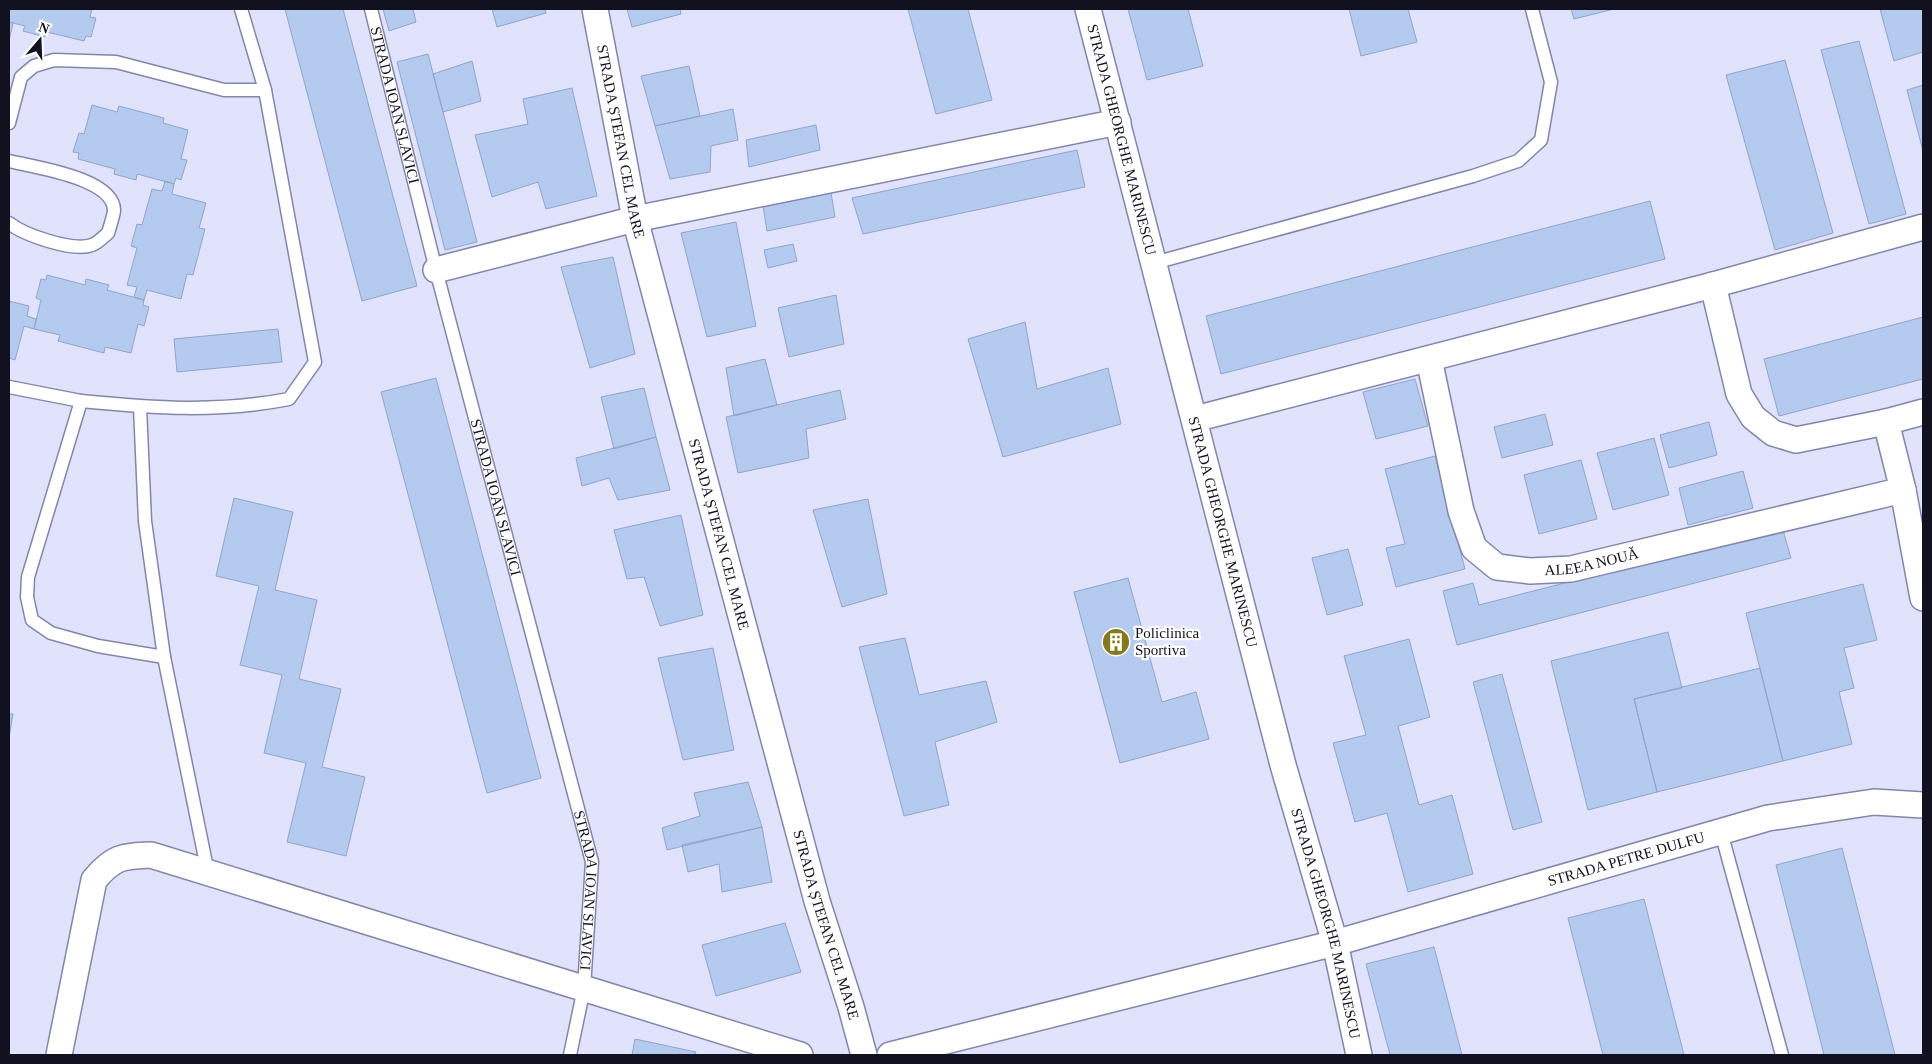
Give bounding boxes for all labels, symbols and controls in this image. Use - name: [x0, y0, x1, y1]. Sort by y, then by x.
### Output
- north arrow: [15, 15, 65, 65]
- text: N: [37, 19, 51, 37]
- street label: STRADA GHEORGHE MARINESCU: [1084, 23, 1159, 257]
- street label: STRADA IOAN SLAVICI: [368, 25, 422, 185]
- street label: STRADA ȘTEFAN CEL MARE: [594, 43, 648, 240]
- street label: STRADA GHEORGHE MARINESCU: [1185, 415, 1260, 649]
- street label: STRADA IOAN SLAVICI: [468, 417, 524, 577]
- street label: STRADA ȘTEFAN CEL MARE: [686, 437, 752, 632]
- street label: ALEEA NOUĂ: [1544, 545, 1640, 578]
- place label: Policlinica Sportiva: [1135, 625, 1199, 658]
- building icon: Policlinica Sportiva: [1101, 627, 1131, 657]
- street label: STRADA GHEORGHE MARINESCU: [1288, 806, 1363, 1040]
- street label: STRADA IOAN SLAVICI: [571, 809, 600, 971]
- street label: STRADA ȘTEFAN CEL MARE: [790, 828, 862, 1021]
- street label: STRADA PETRE DULFU: [1546, 829, 1707, 889]

